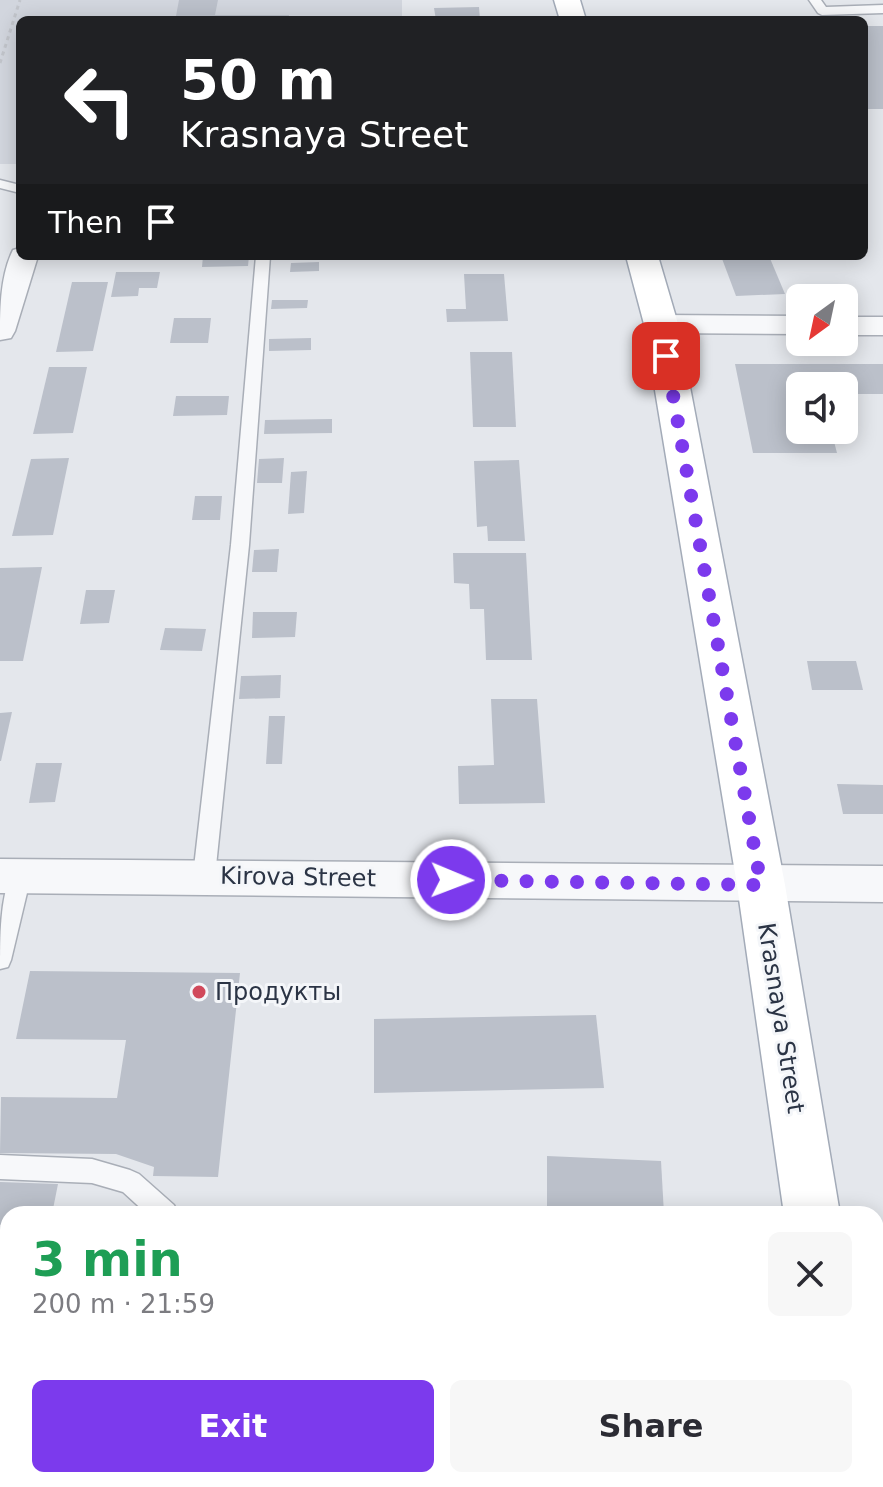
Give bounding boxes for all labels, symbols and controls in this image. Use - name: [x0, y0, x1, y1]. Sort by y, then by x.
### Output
- text: 50 m: [180, 47, 336, 112]
- icon: left: [48, 48, 152, 152]
- text: Krasnaya Street: [180, 114, 468, 155]
- icon: arrive: [139, 200, 183, 244]
- text: Then: [48, 205, 123, 240]
- north arrow: [786, 284, 858, 356]
- map controls: [786, 284, 858, 444]
- pin: [632, 322, 700, 390]
- icon: arrive: [644, 334, 688, 378]
- button: sound: [786, 372, 858, 444]
- position arrow: [409, 838, 493, 922]
- street label: Kirova Street: [220, 862, 376, 892]
- street label: Krasnaya Street: [752, 921, 810, 1115]
- place label: Продукты: [215, 978, 341, 1006]
- marker: Продукты: [190, 983, 208, 1001]
- text: 3 min: [32, 1231, 183, 1287]
- button: close: [768, 1232, 852, 1316]
- text: 200 m · 21:59: [32, 1289, 215, 1319]
- button: Exit: [32, 1380, 434, 1472]
- button: Share: [450, 1380, 852, 1472]

